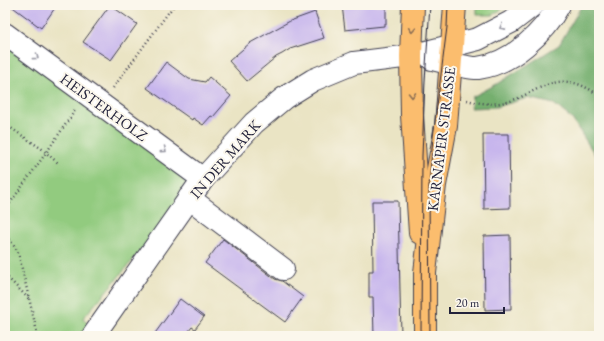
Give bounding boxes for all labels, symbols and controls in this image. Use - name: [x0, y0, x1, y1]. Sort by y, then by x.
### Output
- one-way arrow: [498, 23, 506, 30]
- one-way arrow: [408, 27, 417, 33]
- one-way arrow: [32, 52, 39, 59]
- street label: KARNAPER STRASSE: [423, 65, 459, 212]
- street label: HEISTERHOLZ: [57, 69, 151, 145]
- one-way arrow: [407, 92, 416, 98]
- street label: IN DER MARK: [186, 115, 265, 202]
- one-way arrow: [160, 145, 167, 153]
- scale bar: [450, 289, 504, 315]
- text: 20 m: [456, 295, 480, 311]

